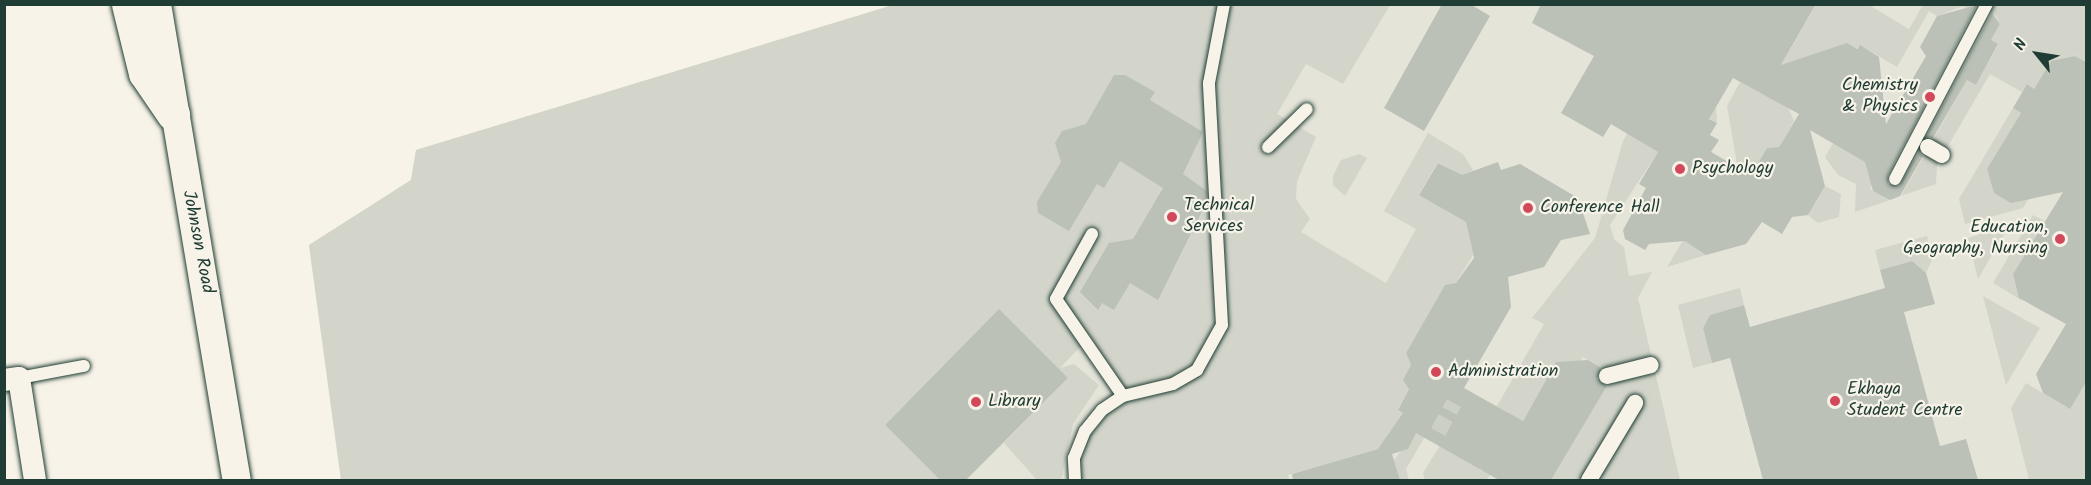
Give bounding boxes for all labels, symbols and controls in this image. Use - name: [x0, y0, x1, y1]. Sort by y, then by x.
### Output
- north arrow: [2007, 24, 2067, 84]
- text: N: [2008, 34, 2034, 55]
- place label: Chemistry & Physics: [1842, 76, 1918, 118]
- marker: Chemistry & Physics: [1923, 90, 1937, 104]
- place label: Psychology: [1692, 158, 1773, 180]
- marker: Psychology: [1673, 162, 1687, 176]
- street label: Johnson Road: [176, 189, 218, 295]
- place label: Technical Services: [1184, 196, 1254, 238]
- place label: Conference Hall: [1540, 197, 1660, 219]
- marker: Conference Hall: [1521, 201, 1535, 215]
- marker: Technical Services: [1165, 210, 1179, 224]
- place label: Education, Geography, Nursing: [1903, 218, 2048, 260]
- marker: Education, Geography, Nursing: [2053, 232, 2067, 246]
- place label: Administration: [1448, 361, 1558, 383]
- marker: Administration: [1429, 365, 1443, 379]
- place label: Ekhaya Student Centre: [1847, 380, 1963, 422]
- place label: Library: [988, 391, 1040, 413]
- marker: Ekhaya Student Centre: [1828, 394, 1842, 408]
- marker: Library: [969, 395, 983, 409]

